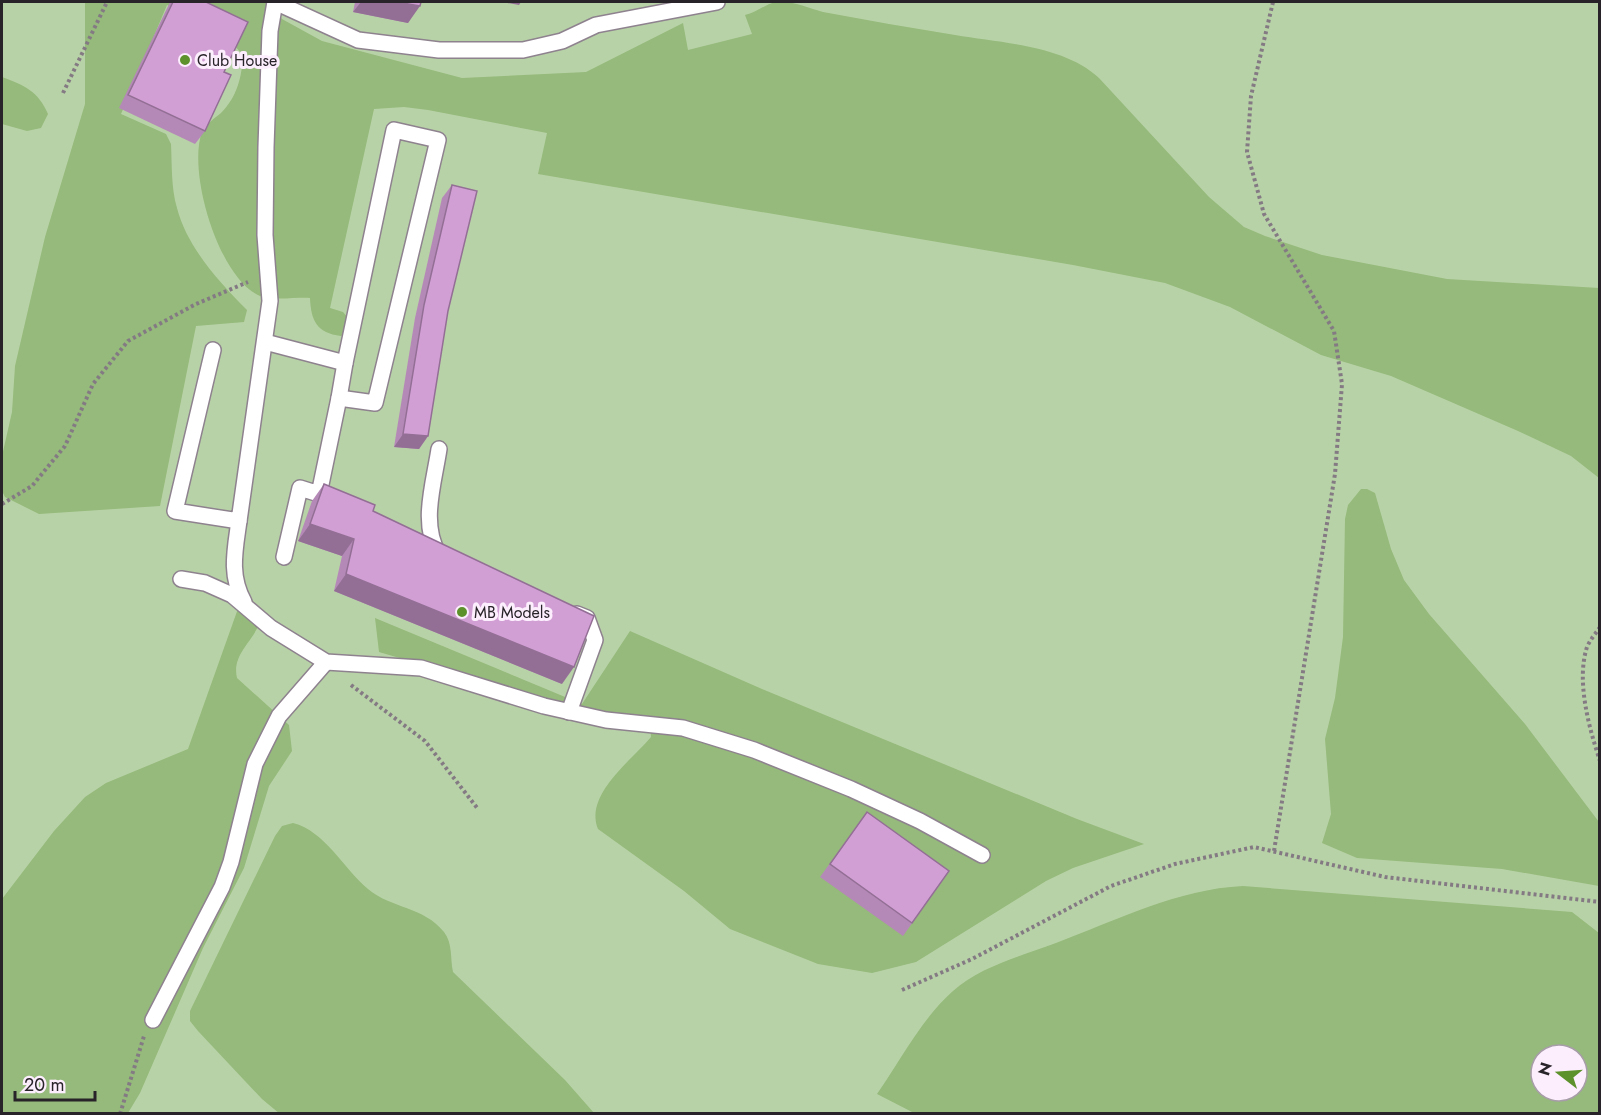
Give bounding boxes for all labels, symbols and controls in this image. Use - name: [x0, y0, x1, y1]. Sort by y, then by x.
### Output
- place label: Club House: [197, 49, 277, 72]
- marker: Club House: [178, 53, 192, 67]
- place label: MB Models: [474, 601, 550, 624]
- marker: MB Models: [455, 605, 469, 619]
- north arrow: [1529, 1043, 1589, 1103]
- text: N: [1532, 1059, 1558, 1078]
- scale bar: [15, 1064, 94, 1102]
- text: 20 m: [24, 1072, 64, 1098]

